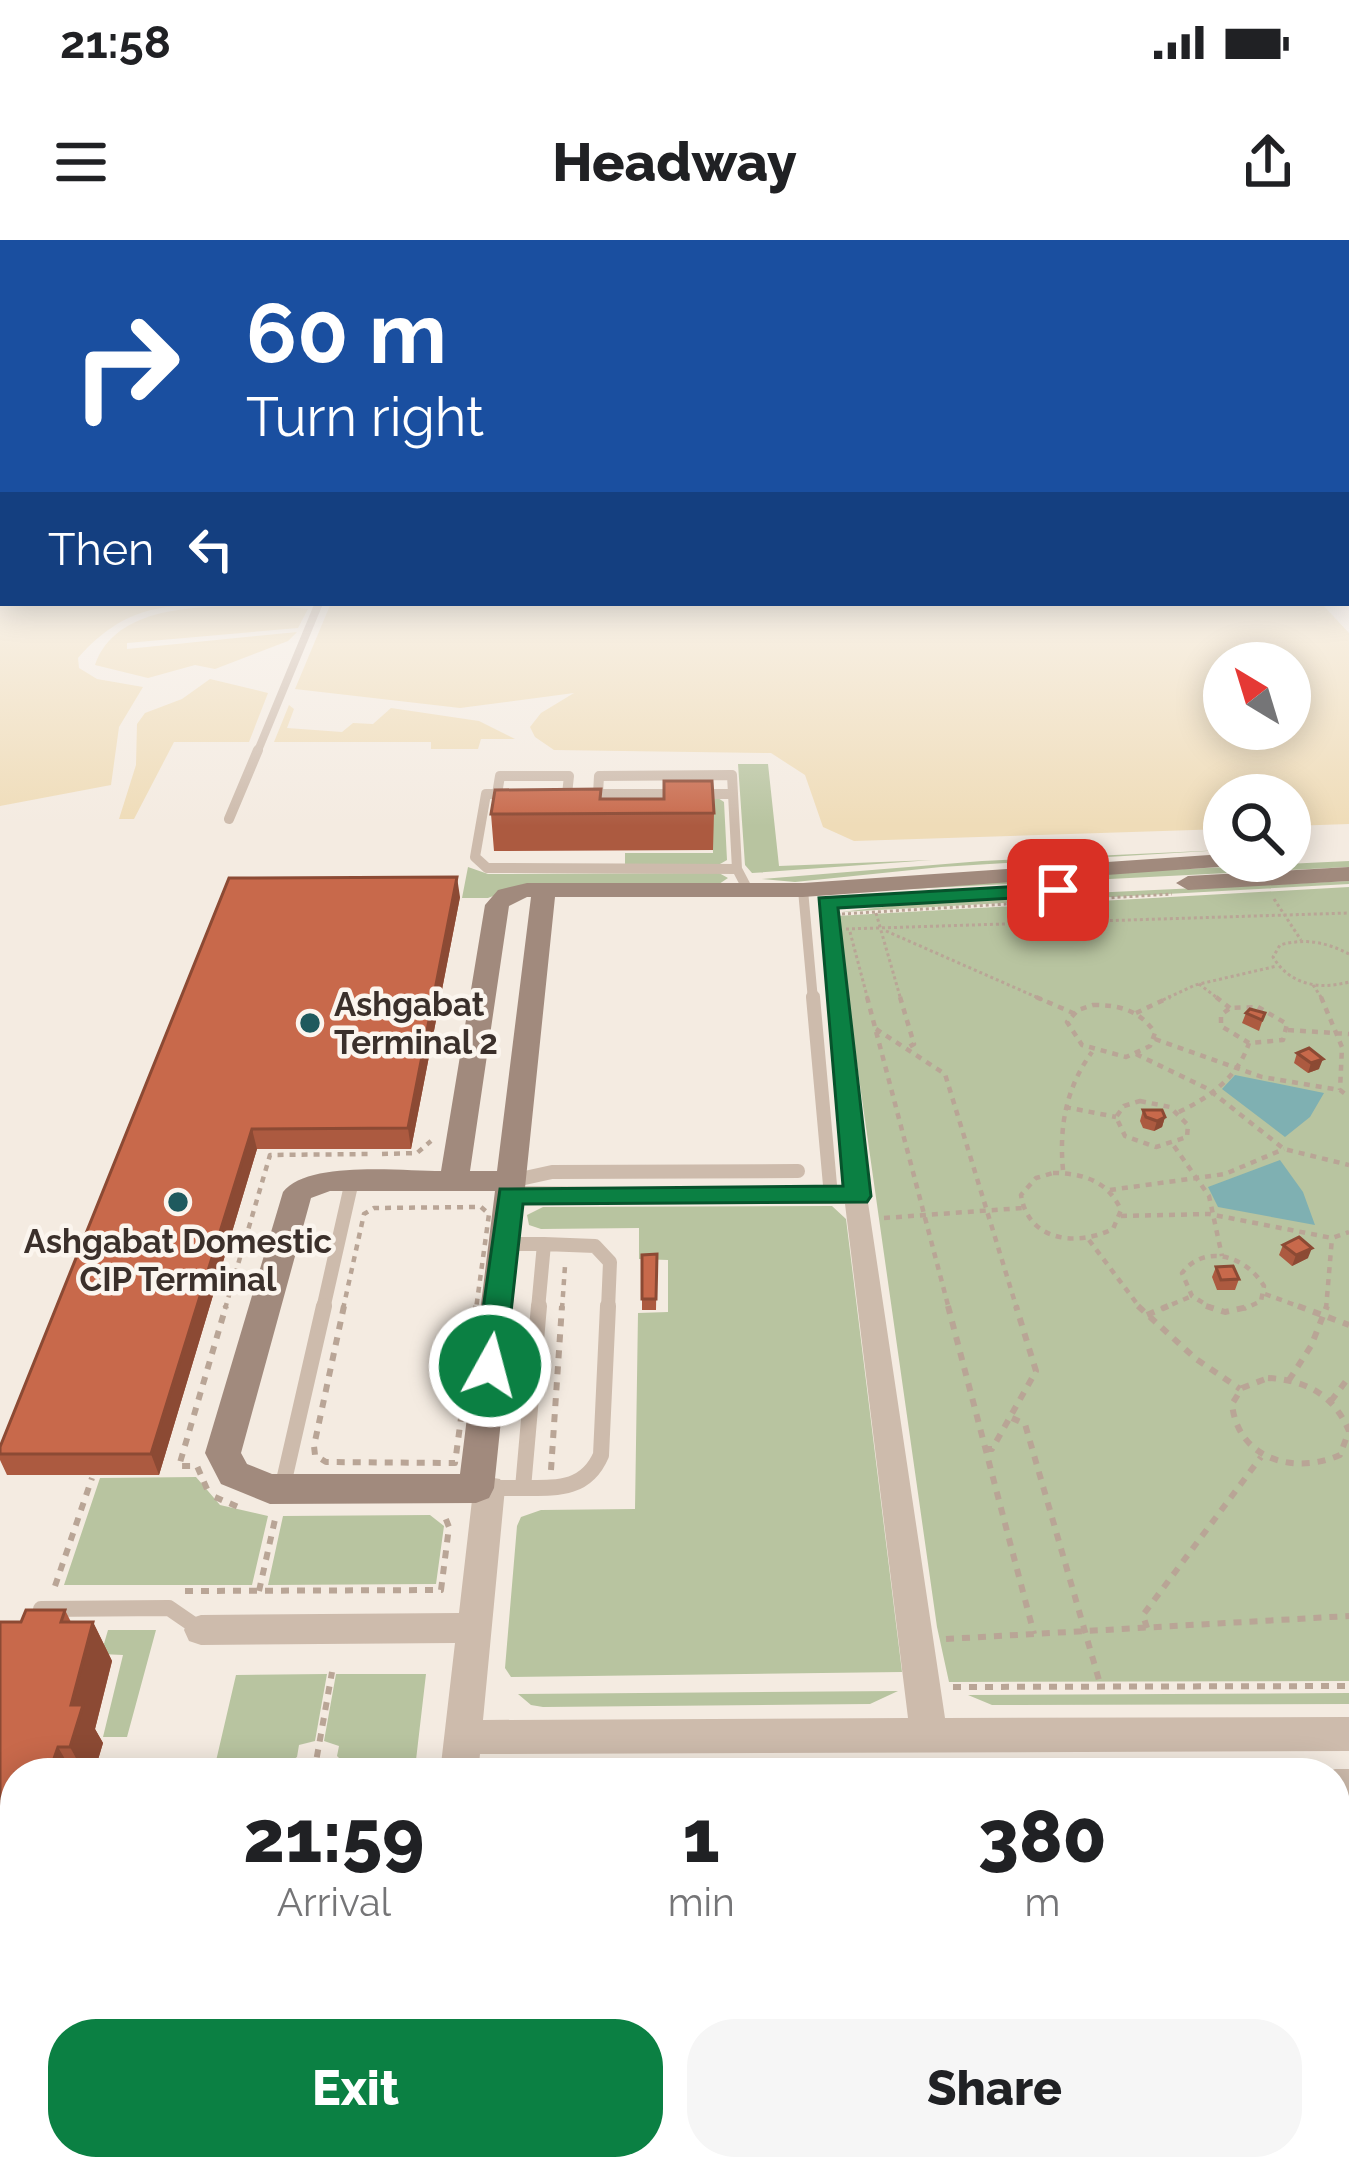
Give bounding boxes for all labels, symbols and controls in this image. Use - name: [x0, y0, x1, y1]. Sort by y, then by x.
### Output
- text: 21:58: [60, 16, 171, 69]
- icon: menu: [48, 129, 114, 195]
- icon: share: [1235, 129, 1301, 195]
- text: Headway: [552, 130, 797, 194]
- text: 60 m: [246, 284, 447, 383]
- icon: right: [48, 288, 204, 444]
- text: Turn right: [246, 385, 484, 449]
- icon: left: [178, 516, 244, 582]
- text: Then: [48, 523, 154, 576]
- north arrow: [1203, 642, 1311, 750]
- map controls: [1203, 642, 1311, 882]
- button: search: [1203, 774, 1311, 882]
- pin: [1007, 839, 1109, 941]
- icon: arrive: [1025, 857, 1091, 923]
- place label: Ashgabat Terminal 2: [334, 985, 498, 1062]
- marker: Ashgabat Terminal 2: [297, 1010, 323, 1036]
- marker: Ashgabat Domestic CIP Terminal: [165, 1189, 191, 1215]
- place label: Ashgabat Domestic CIP Terminal: [24, 1222, 332, 1299]
- position arrow: [427, 1303, 553, 1429]
- text: 21:59: [243, 1794, 425, 1879]
- text: 1: [683, 1794, 720, 1879]
- text: 380: [978, 1794, 1107, 1879]
- text: Arrival: [277, 1879, 391, 1925]
- text: min: [668, 1879, 735, 1925]
- text: m: [1024, 1879, 1060, 1925]
- button: Exit: [48, 2019, 663, 2157]
- button: Share: [687, 2019, 1302, 2157]

